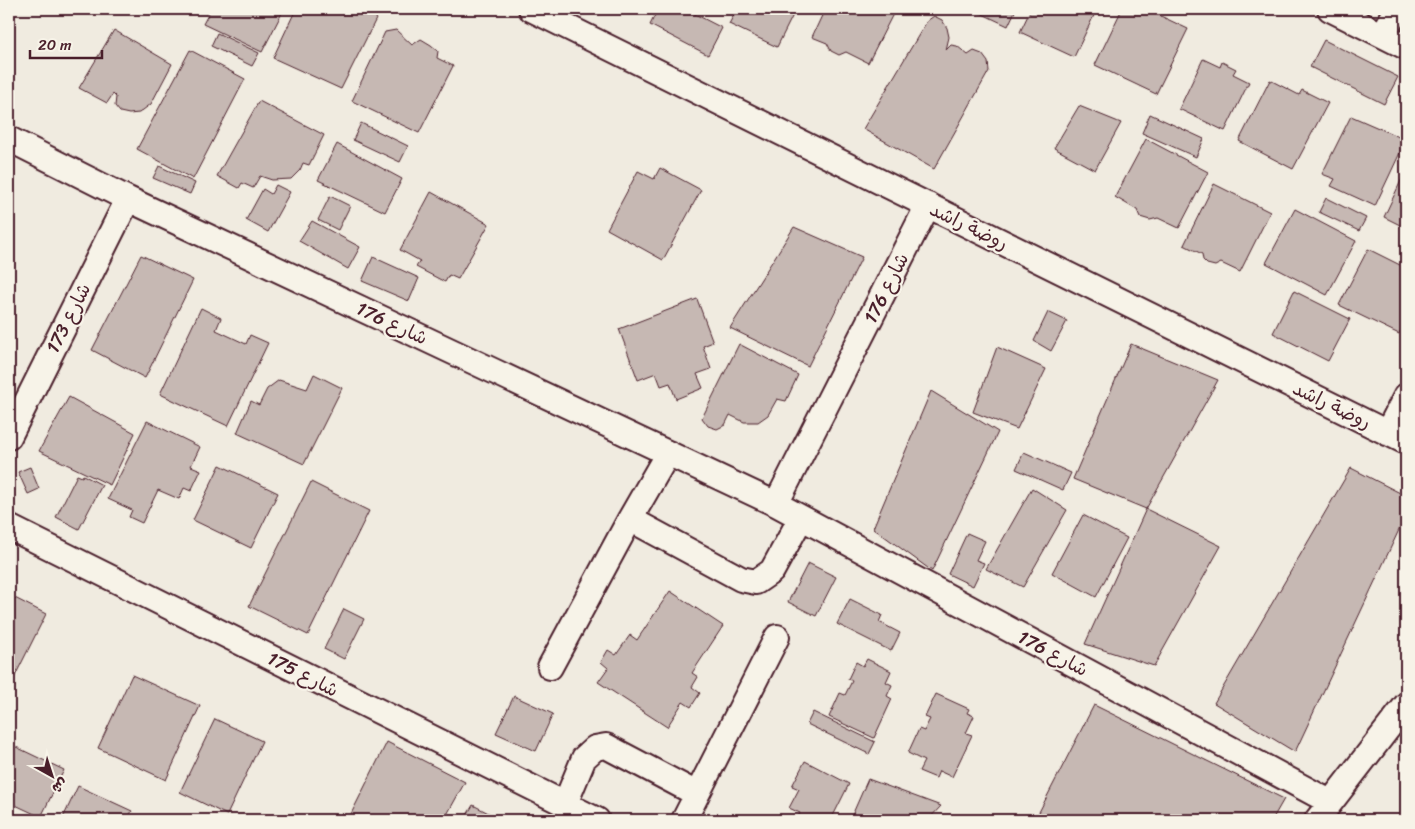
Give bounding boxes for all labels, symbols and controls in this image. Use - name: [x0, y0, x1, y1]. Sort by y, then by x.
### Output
- scale bar: [30, 28, 102, 60]
- text: 20 m: [38, 32, 72, 58]
- street label: روضة راشد: [924, 193, 1014, 259]
- street label: شارع 176: [854, 247, 918, 329]
- street label: شارع 173: [36, 277, 100, 359]
- street label: شارع 176: [351, 292, 433, 354]
- street label: روضة راشد: [1287, 372, 1377, 438]
- street label: شارع 176: [1012, 621, 1094, 685]
- street label: شارع 175: [261, 642, 345, 706]
- north arrow: [28, 752, 78, 802]
- text: ش: [46, 771, 74, 800]

